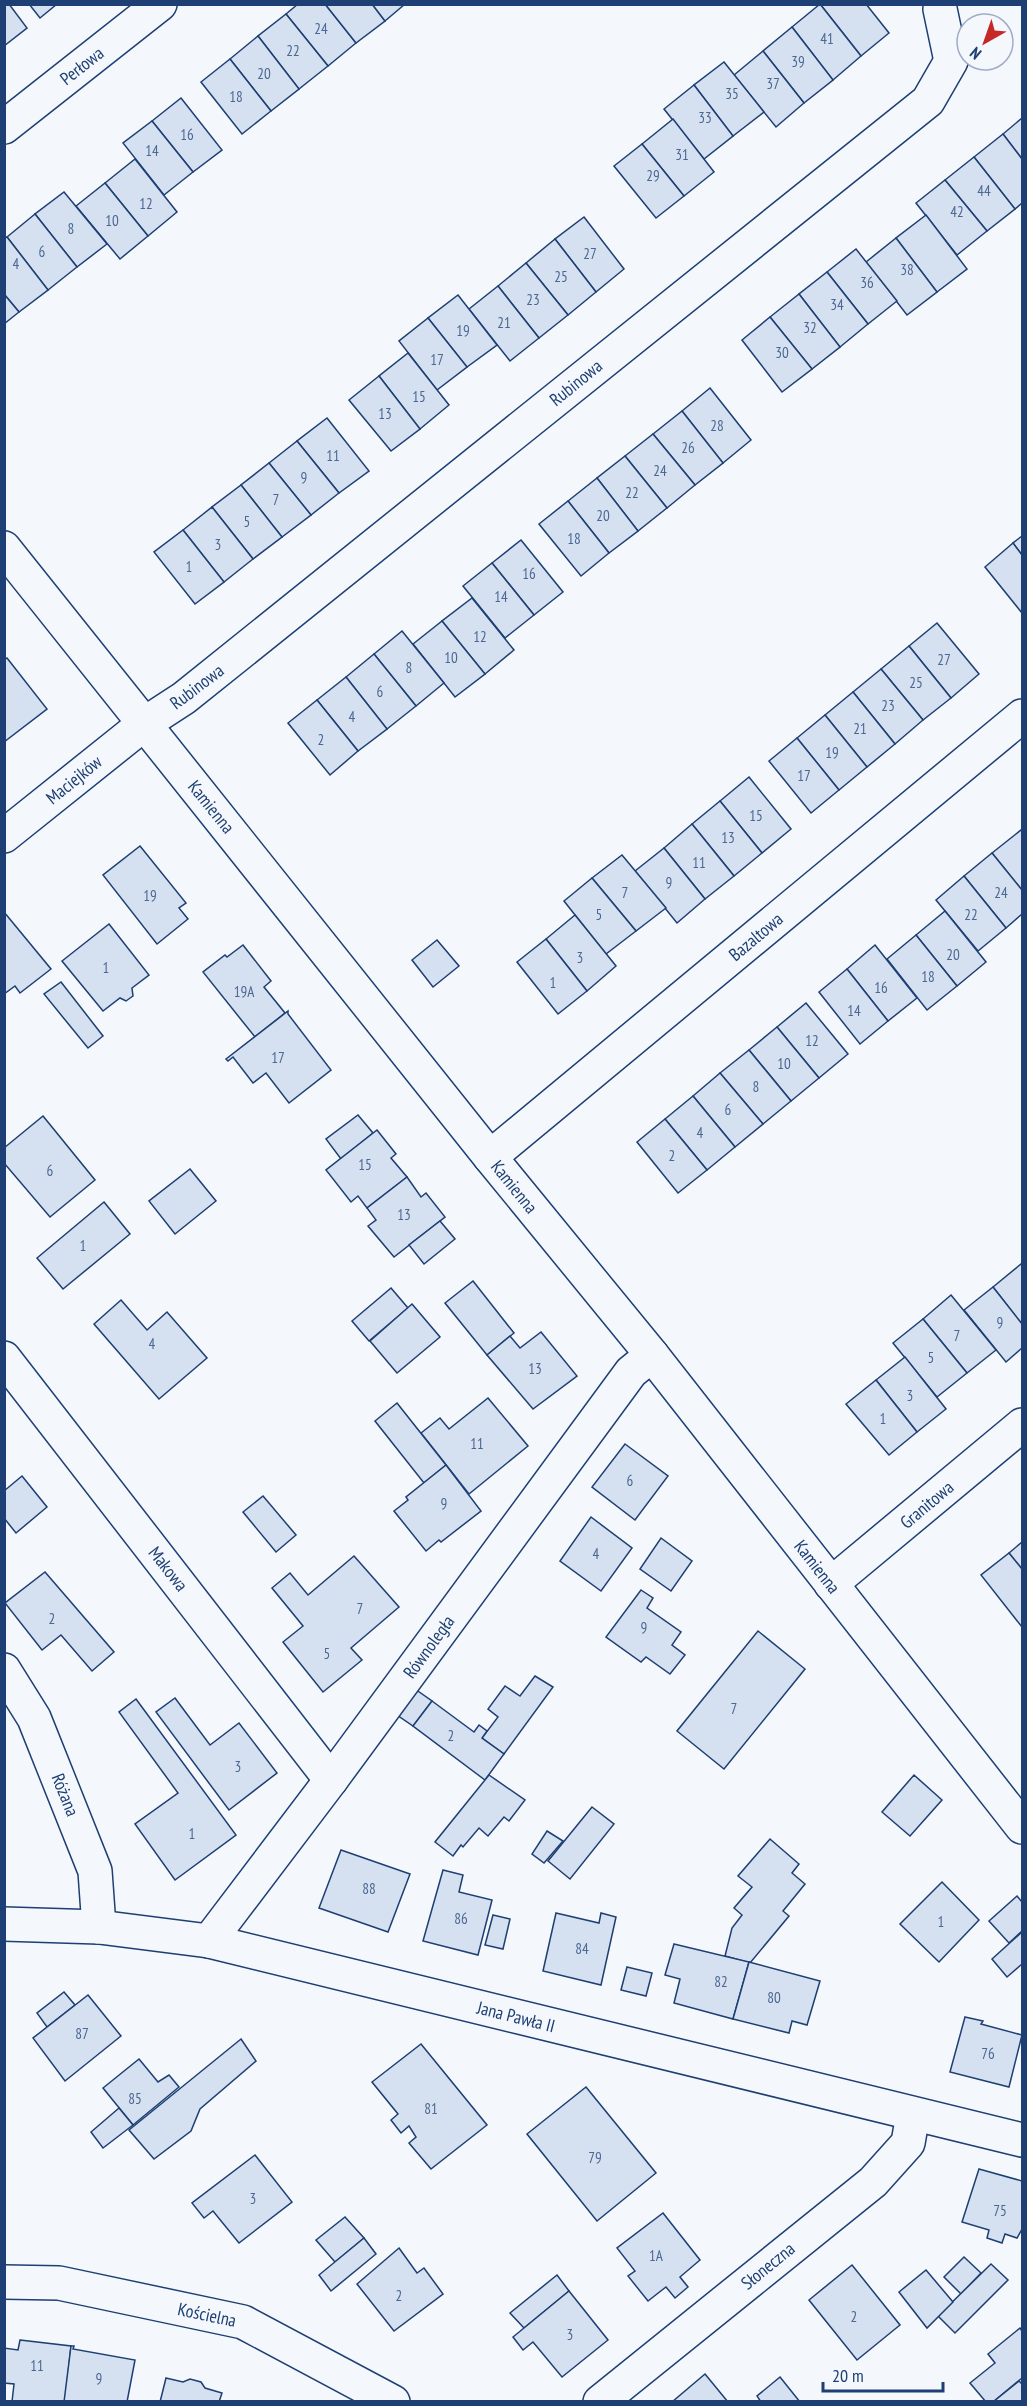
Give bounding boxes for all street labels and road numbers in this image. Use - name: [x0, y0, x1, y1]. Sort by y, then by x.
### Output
- street label: Perłowa: [55, 41, 108, 90]
- street label: Rubinowa: [545, 354, 607, 411]
- street label: Rubinowa: [165, 659, 228, 714]
- street label: Maciejków: [41, 750, 107, 809]
- street label: Kamienna: [183, 775, 240, 838]
- street label: Bazaltowa: [724, 907, 788, 966]
- street label: Kamienna: [486, 1155, 543, 1218]
- street label: Granitowa: [895, 1476, 958, 1534]
- street label: Kamienna: [789, 1535, 845, 1598]
- street label: Makowa: [144, 1542, 193, 1596]
- street label: Równoległa: [398, 1611, 459, 1683]
- street label: Różana: [47, 1770, 84, 1820]
- street label: Jana Pawła II: [474, 1995, 557, 2037]
- street label: Słoneczna: [736, 2237, 799, 2294]
- street label: Kościelna: [176, 2297, 238, 2332]

